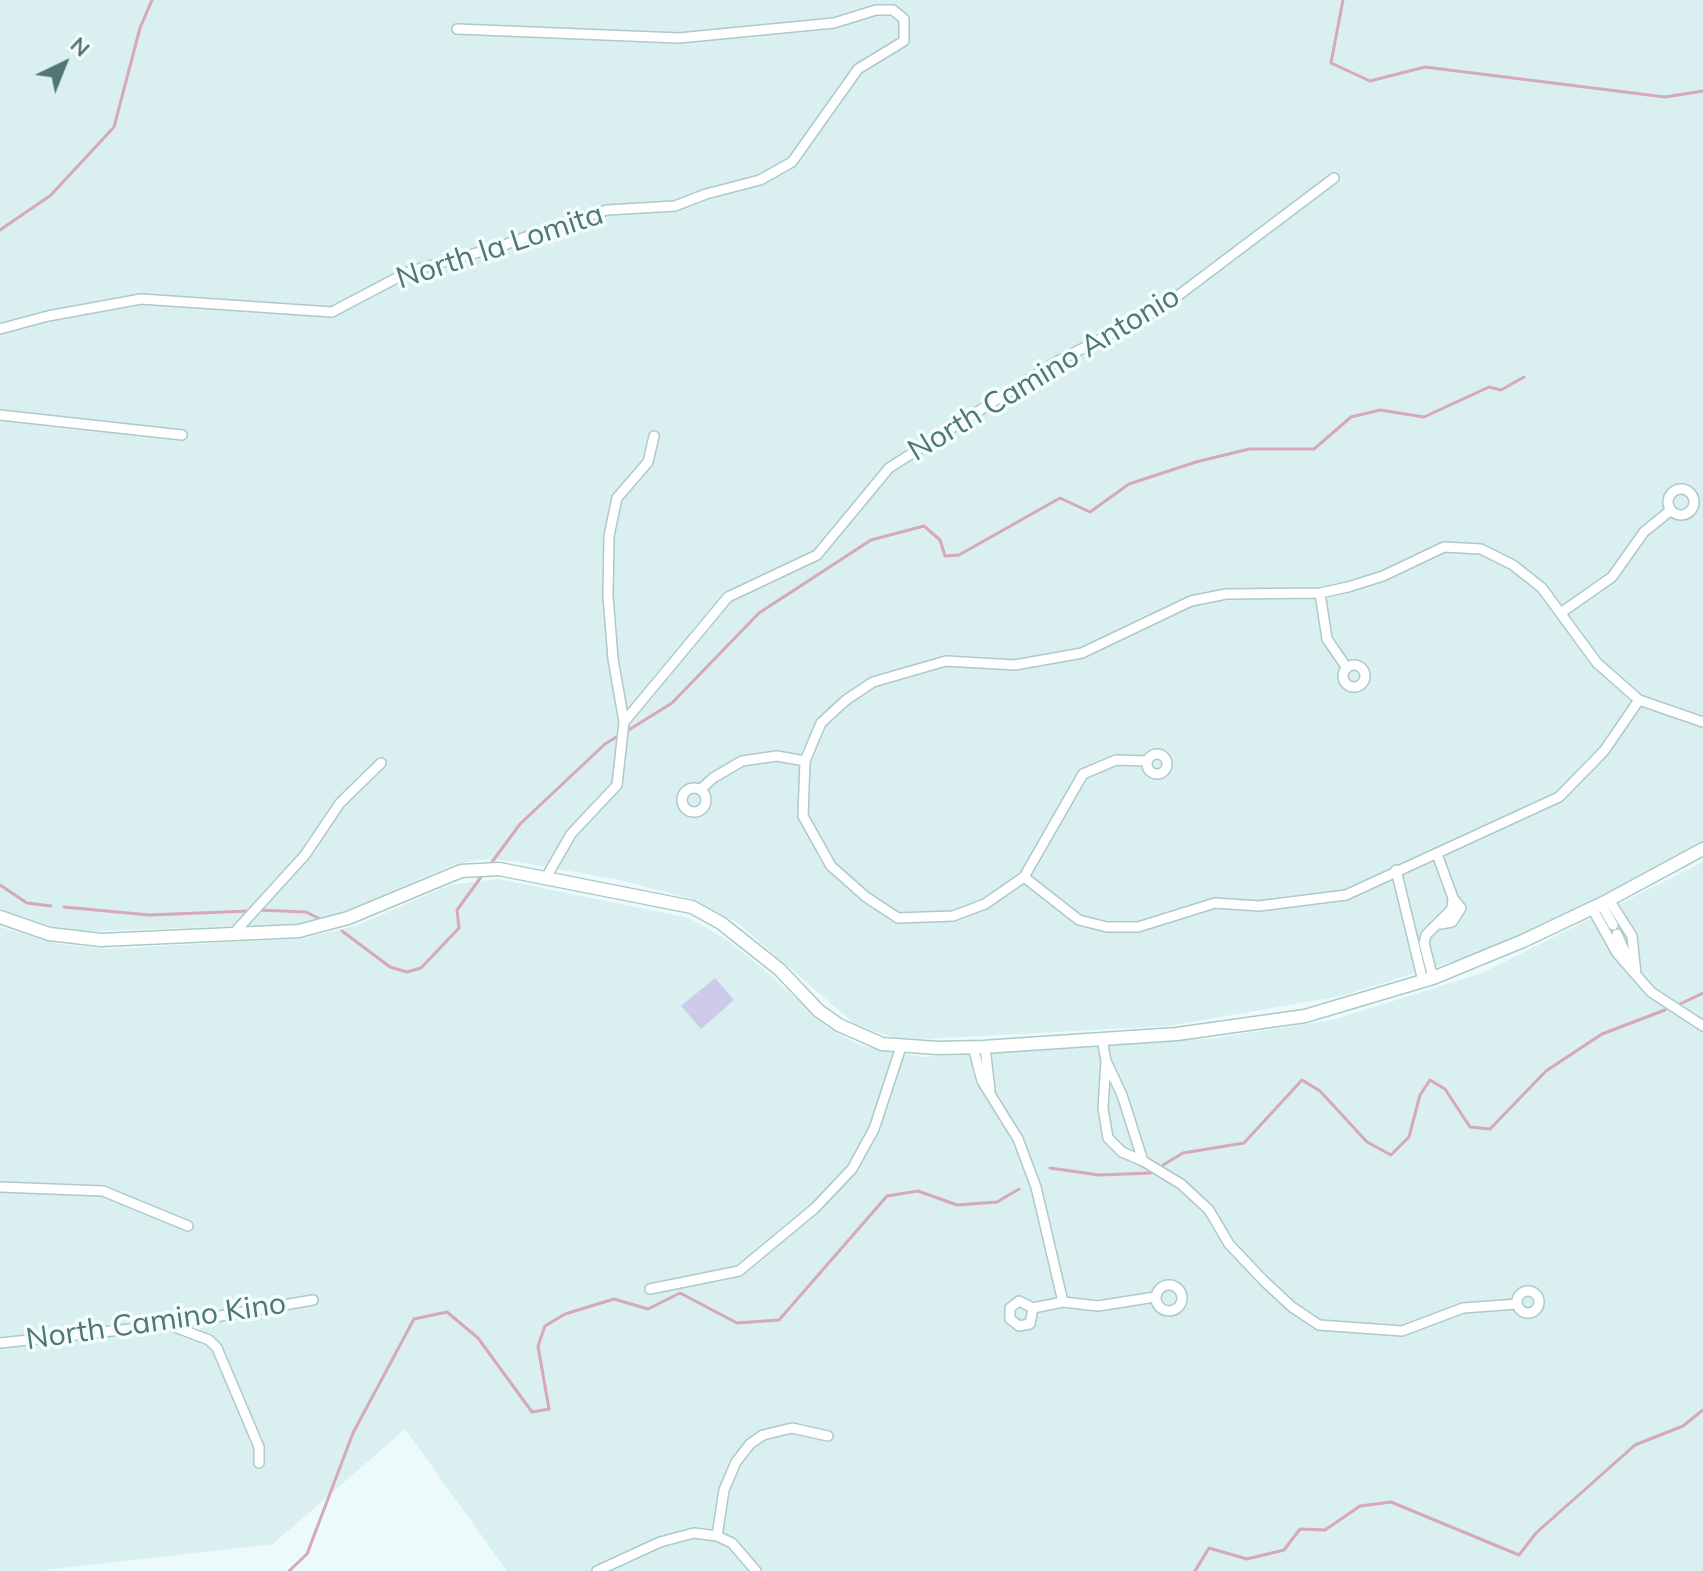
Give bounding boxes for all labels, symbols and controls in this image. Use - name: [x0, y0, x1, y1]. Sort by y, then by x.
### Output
- north arrow: [24, 24, 104, 104]
- text: N: [65, 31, 96, 62]
- street label: North la Lomita: [392, 197, 608, 297]
- street label: North Camino Antonio: [902, 279, 1186, 469]
- street label: North Camino Kino: [24, 1286, 288, 1358]

